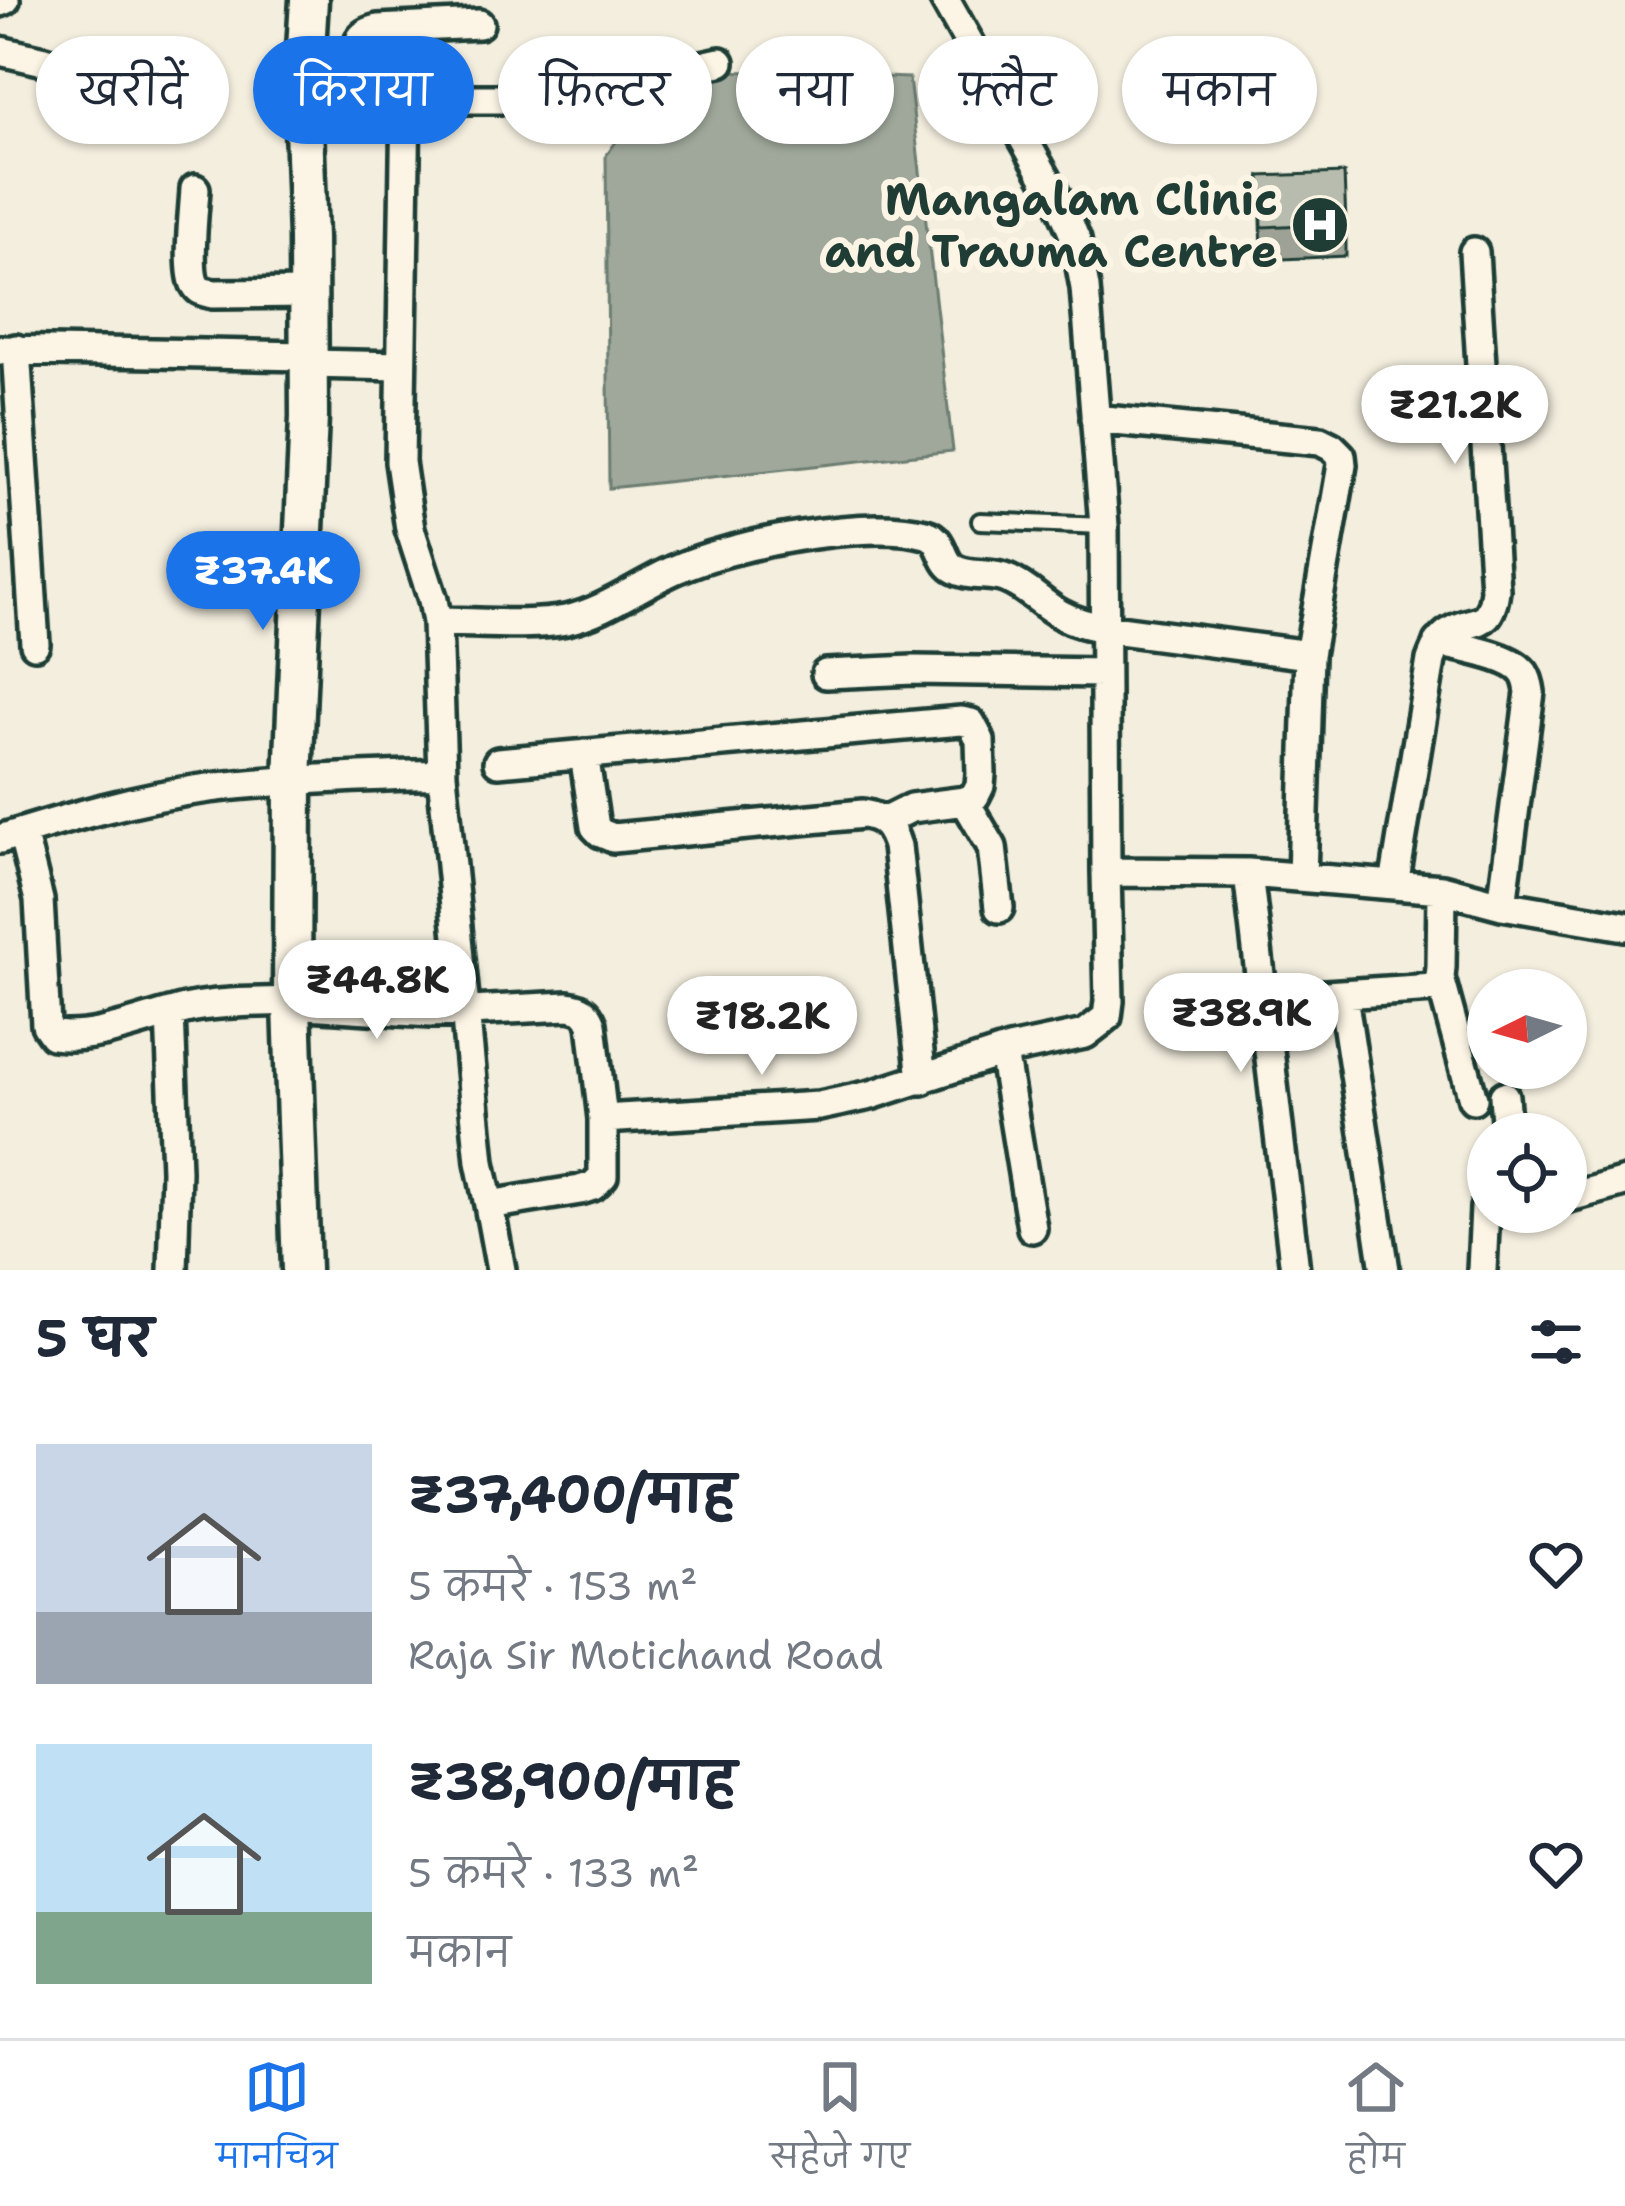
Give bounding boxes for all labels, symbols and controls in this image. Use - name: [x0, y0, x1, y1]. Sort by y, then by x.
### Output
- chip: खरीदें: [36, 36, 229, 144]
- chip: किराया: [253, 36, 474, 144]
- chip: फ़िल्टर: [498, 36, 712, 144]
- chip: नया: [736, 36, 894, 144]
- chip: फ़्लैट: [918, 36, 1098, 144]
- chip: मकान: [1122, 36, 1317, 144]
- place label: Mangalam Clinic and Trauma Centre: [824, 169, 1278, 281]
- hospital icon: Mangalam Clinic and Trauma Centre: [1289, 194, 1351, 256]
- pin: ₹21.2K: [1357, 365, 1553, 467]
- text: ₹21.2K: [1388, 378, 1522, 430]
- pin: ₹37.4K: [165, 531, 361, 633]
- text: ₹37.4K: [193, 544, 333, 596]
- pin: ₹44.8K: [279, 940, 475, 1042]
- text: ₹44.8K: [305, 953, 449, 1005]
- north arrow: [1467, 969, 1587, 1089]
- map controls: [1467, 969, 1587, 1233]
- pin: ₹38.9K: [1143, 973, 1339, 1075]
- pin: ₹18.2K: [664, 976, 860, 1078]
- text: ₹38.9K: [1171, 986, 1311, 1038]
- text: ₹18.2K: [694, 989, 830, 1041]
- button: locate: [1467, 1113, 1587, 1233]
- text: 5 घर: [36, 1304, 153, 1372]
- icon: filters: [1523, 1309, 1589, 1375]
- text: ₹37,400/माह: [408, 1460, 736, 1528]
- icon: home: [132, 1492, 276, 1636]
- icon: heart: [1523, 1531, 1589, 1597]
- text: 5 कमरे · 153 m²: [408, 1560, 698, 1612]
- text: Raja Sir Motichand Road: [408, 1629, 884, 1681]
- text: ₹38,900/माह: [408, 1747, 736, 1815]
- icon: home: [132, 1792, 276, 1936]
- icon: heart: [1523, 1831, 1589, 1897]
- text: 5 कमरे · 133 m²: [408, 1847, 699, 1899]
- text: मकान: [408, 1926, 511, 1978]
- tab: मानचित्र: [216, 2054, 337, 2193]
- tab: सहेजे गए: [770, 2054, 910, 2193]
- tab: होम: [1343, 2054, 1409, 2193]

